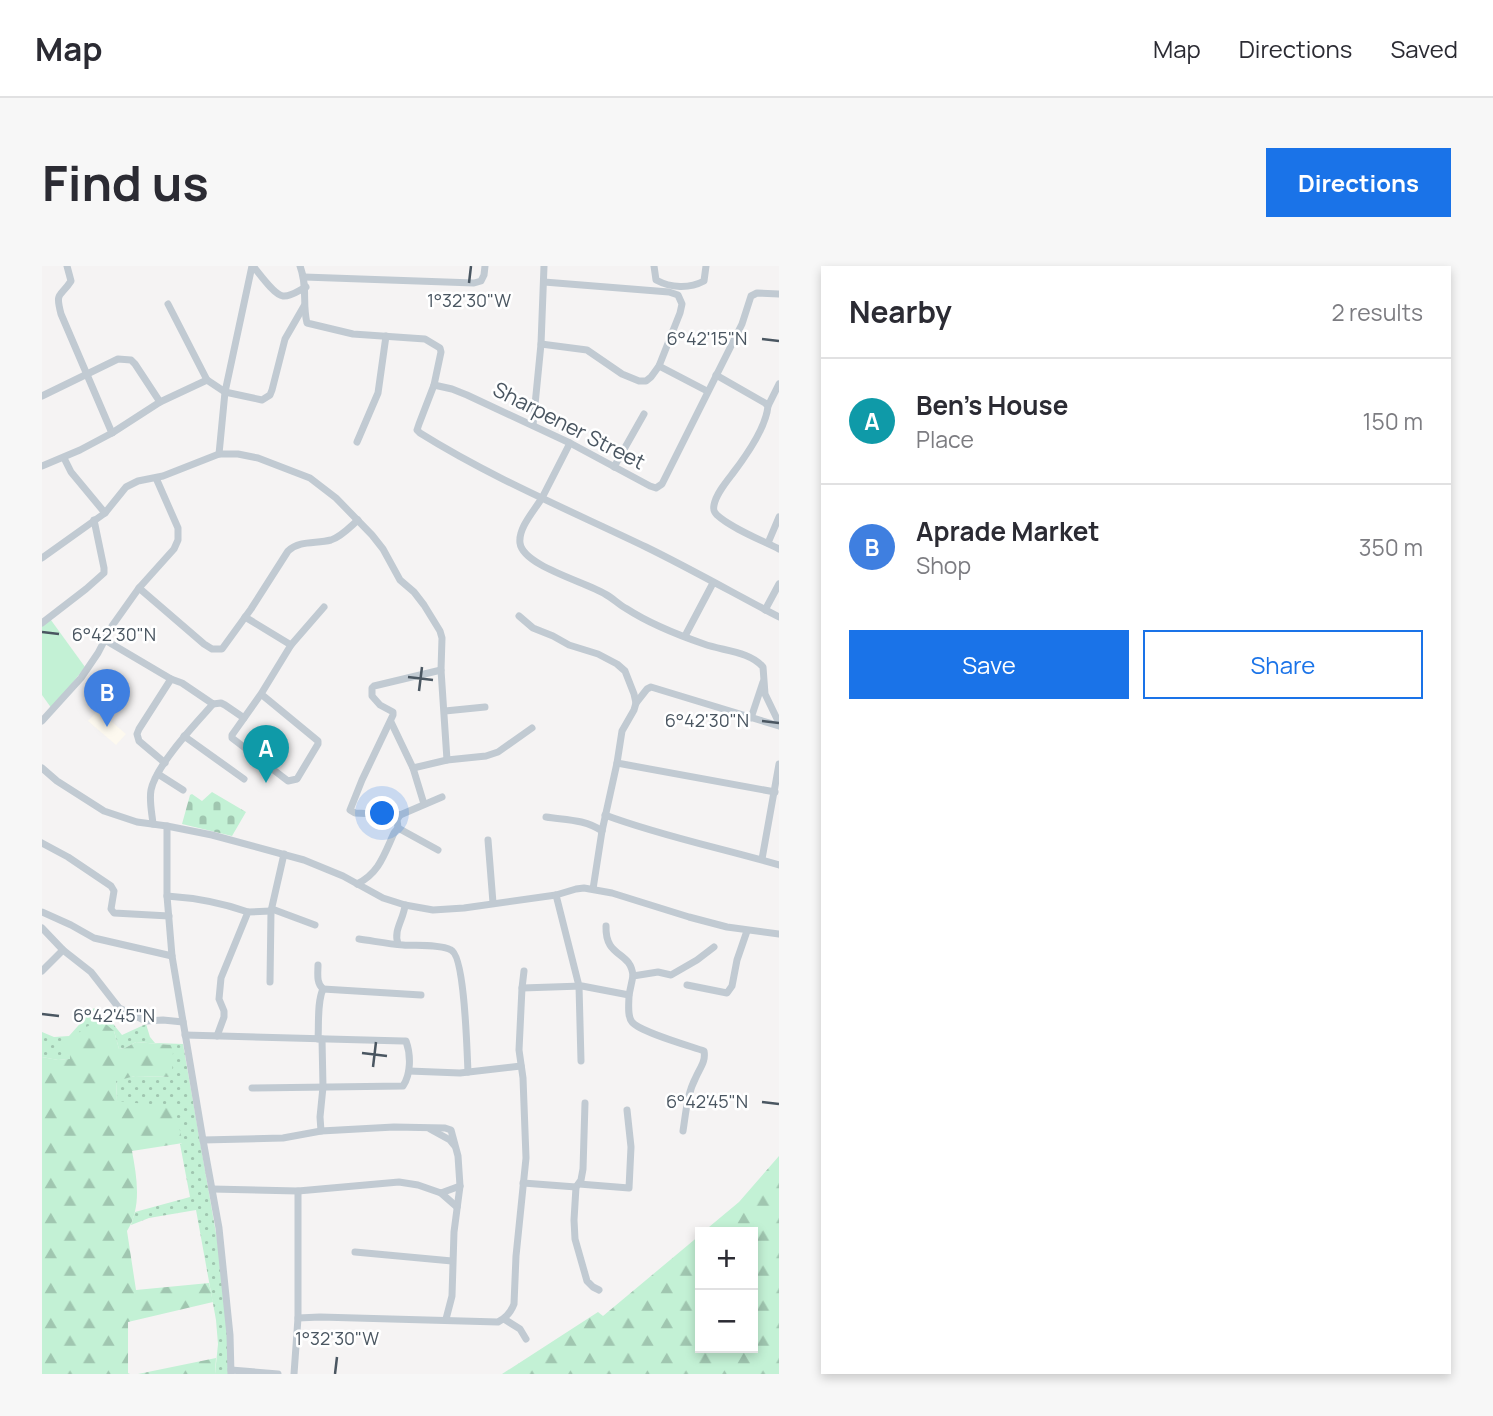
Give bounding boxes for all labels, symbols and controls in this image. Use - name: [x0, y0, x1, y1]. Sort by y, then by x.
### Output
- text: Map: [35, 26, 103, 71]
- text: Map: [1153, 32, 1201, 65]
- text: Directions: [1239, 32, 1352, 65]
- text: Saved: [1390, 32, 1458, 65]
- button: Directions: [1266, 148, 1451, 217]
- text: Find us: [42, 149, 209, 216]
- text: 1°32'30"W: [427, 288, 511, 312]
- text: Nearby: [849, 291, 952, 332]
- text: 2 results: [1331, 296, 1423, 328]
- text: 6°42'15"N: [667, 326, 747, 350]
- street label: Sharpener Street: [489, 375, 650, 476]
- text: Ben's House: [916, 387, 1068, 423]
- text: A: [864, 405, 880, 437]
- text: 150 m: [1363, 405, 1423, 437]
- text: Place: [916, 423, 974, 455]
- text: Aprade Market: [916, 513, 1100, 549]
- text: B: [865, 531, 879, 563]
- text: 350 m: [1359, 531, 1423, 563]
- text: Shop: [916, 549, 971, 581]
- text: 6°42'30"N: [72, 622, 156, 646]
- button: Save: [849, 630, 1129, 699]
- button: Share: [1143, 630, 1423, 699]
- pin: B: [84, 669, 130, 727]
- text: 6°42'30"N: [665, 708, 749, 732]
- pin: A: [243, 725, 289, 783]
- your location: [365, 796, 399, 830]
- text: 6°42'45"N: [73, 1003, 155, 1027]
- text: 6°42'45"N: [666, 1089, 748, 1113]
- map controls: [695, 1227, 758, 1353]
- button: +: [695, 1227, 758, 1290]
- button: −: [695, 1290, 758, 1353]
- text: 1°32'30"W: [295, 1326, 379, 1350]

